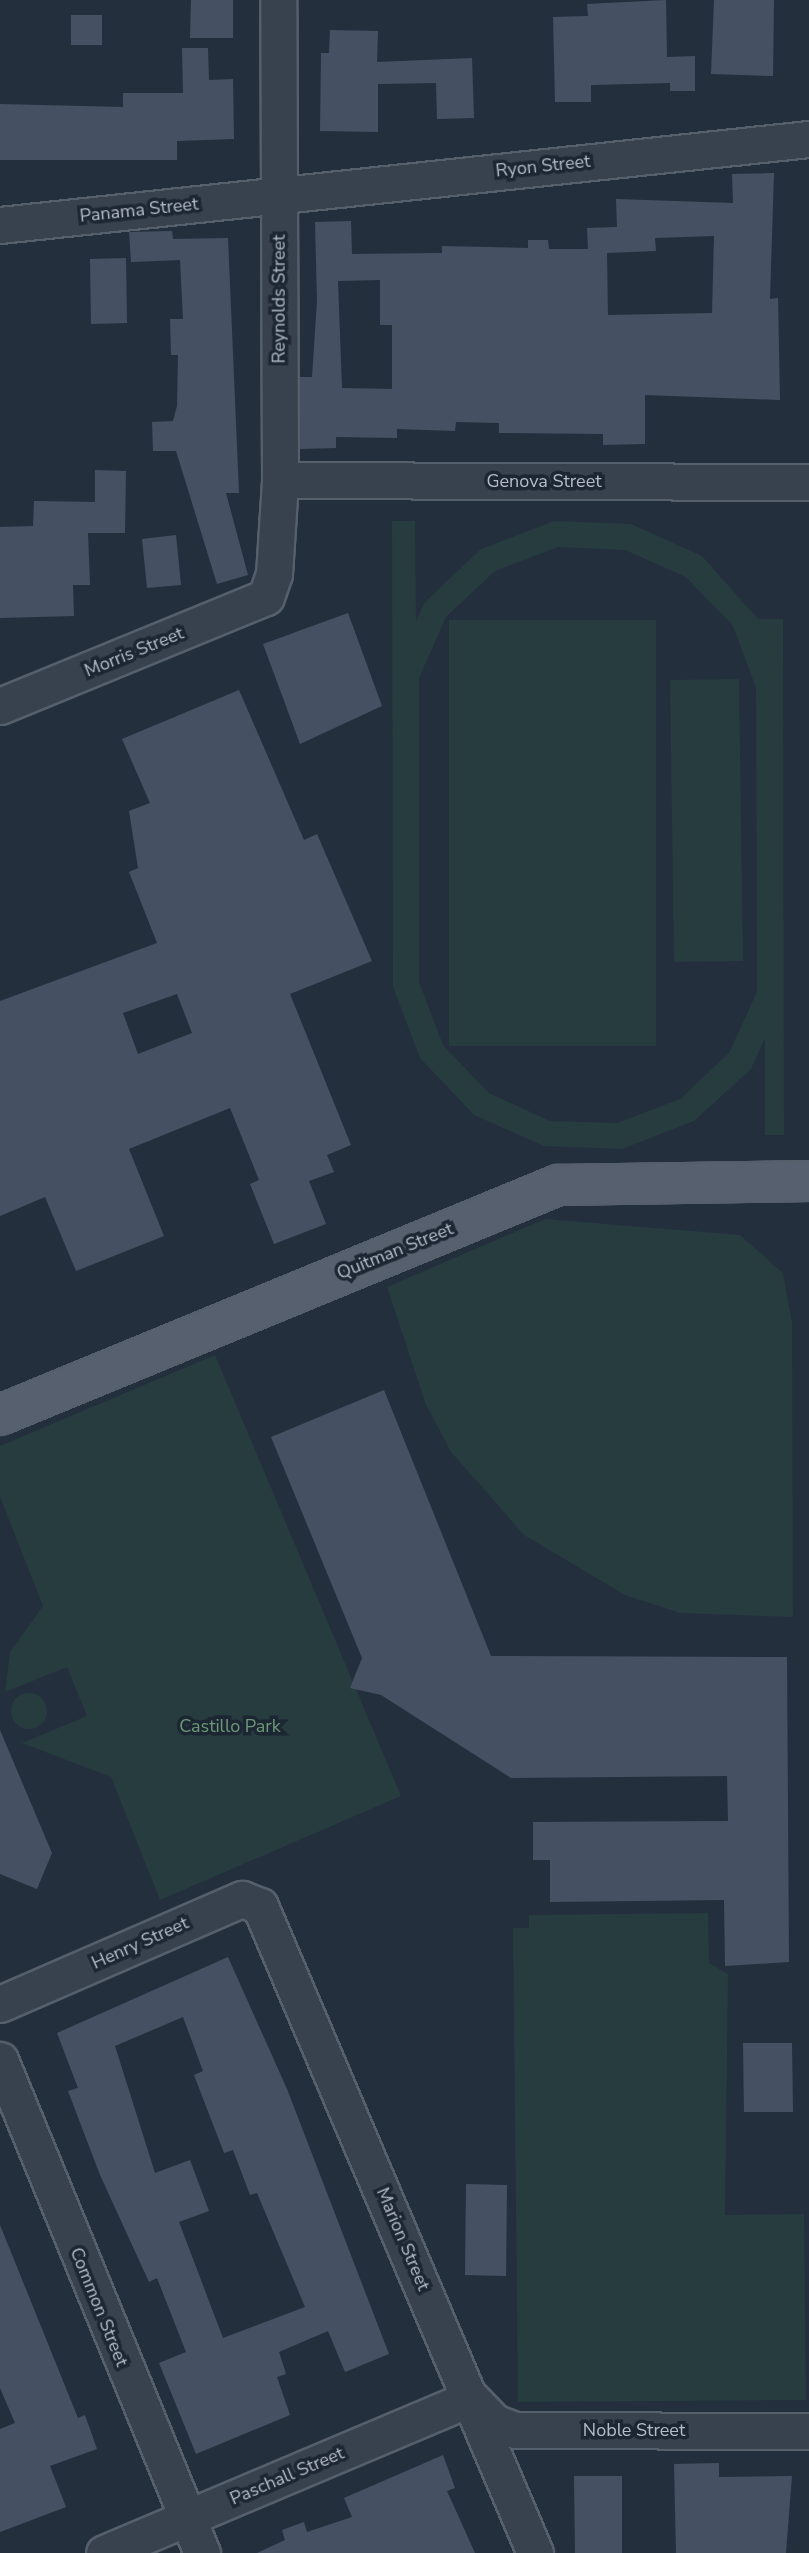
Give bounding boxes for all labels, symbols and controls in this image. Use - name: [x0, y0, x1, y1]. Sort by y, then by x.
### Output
- street label: Ryon Street: [495, 150, 591, 182]
- street label: Panama Street: [79, 193, 199, 227]
- street label: Reynolds Street: [268, 235, 290, 363]
- street label: Genova Street: [486, 470, 602, 492]
- street label: Morris Street: [81, 622, 187, 682]
- street label: Quitman Street: [334, 1218, 456, 1284]
- park label: Castillo Park: [179, 1715, 281, 1737]
- street label: Henry Street: [88, 1912, 192, 1974]
- street label: Marion Street: [372, 2184, 434, 2294]
- street label: Common Street: [65, 2244, 133, 2370]
- street label: Noble Street: [583, 2419, 685, 2441]
- street label: Paschall Street: [227, 2442, 347, 2510]

